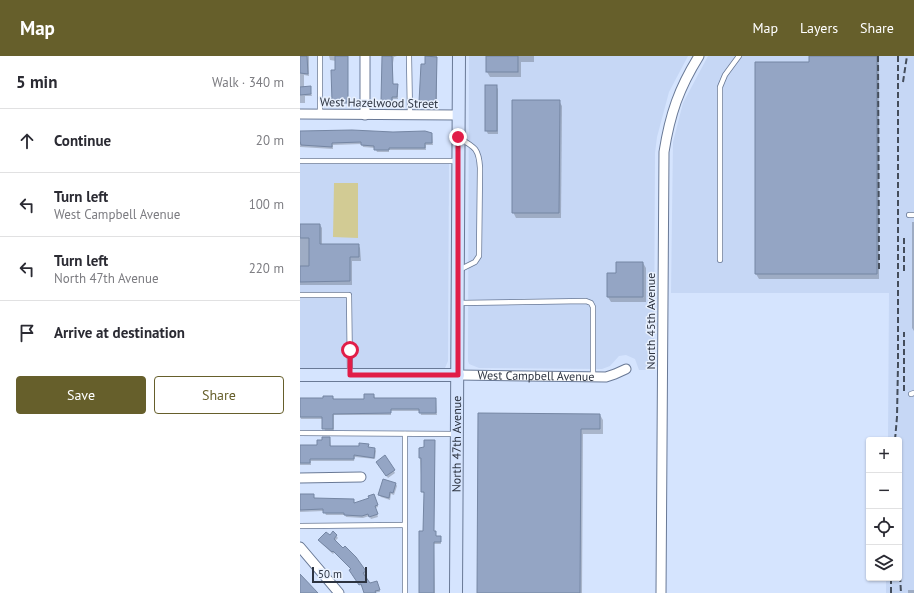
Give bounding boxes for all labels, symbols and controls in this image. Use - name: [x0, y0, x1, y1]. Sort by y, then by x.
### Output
- text: Map: [20, 16, 55, 40]
- text: Map: [752, 19, 778, 37]
- text: Layers: [800, 19, 838, 37]
- text: Share: [860, 19, 894, 37]
- text: 5 min: [16, 71, 57, 93]
- text: Walk · 340 m: [212, 74, 284, 91]
- street label: West Hazelwood Street: [320, 94, 438, 111]
- route end: [449, 128, 467, 146]
- icon: ahead: [16, 130, 38, 152]
- text: Continue: [54, 131, 111, 150]
- text: 20 m: [256, 132, 284, 149]
- text: Turn left: [54, 187, 108, 206]
- icon: left: [16, 194, 38, 216]
- text: 100 m: [249, 196, 284, 213]
- text: West Campbell Avenue: [54, 206, 180, 223]
- text: Turn left: [54, 251, 108, 270]
- icon: left: [16, 258, 38, 280]
- text: 220 m: [249, 260, 284, 277]
- text: North 47th Avenue: [54, 270, 159, 287]
- street label: North 45th Avenue: [643, 273, 658, 369]
- icon: arrive: [16, 322, 38, 344]
- text: Arrive at destination: [54, 323, 185, 342]
- route start: [341, 341, 359, 359]
- street label: West Campbell Avenue: [478, 367, 594, 384]
- button: Save: [16, 376, 146, 414]
- button: Share: [154, 376, 284, 414]
- street label: North 47th Avenue: [449, 396, 464, 492]
- map controls: [866, 437, 902, 581]
- button: +: [866, 437, 902, 473]
- button: −: [866, 473, 902, 509]
- button: locate: [866, 509, 902, 545]
- button: layers: [866, 545, 902, 581]
- scale bar: [312, 565, 367, 584]
- text: 50 m: [318, 567, 342, 581]

